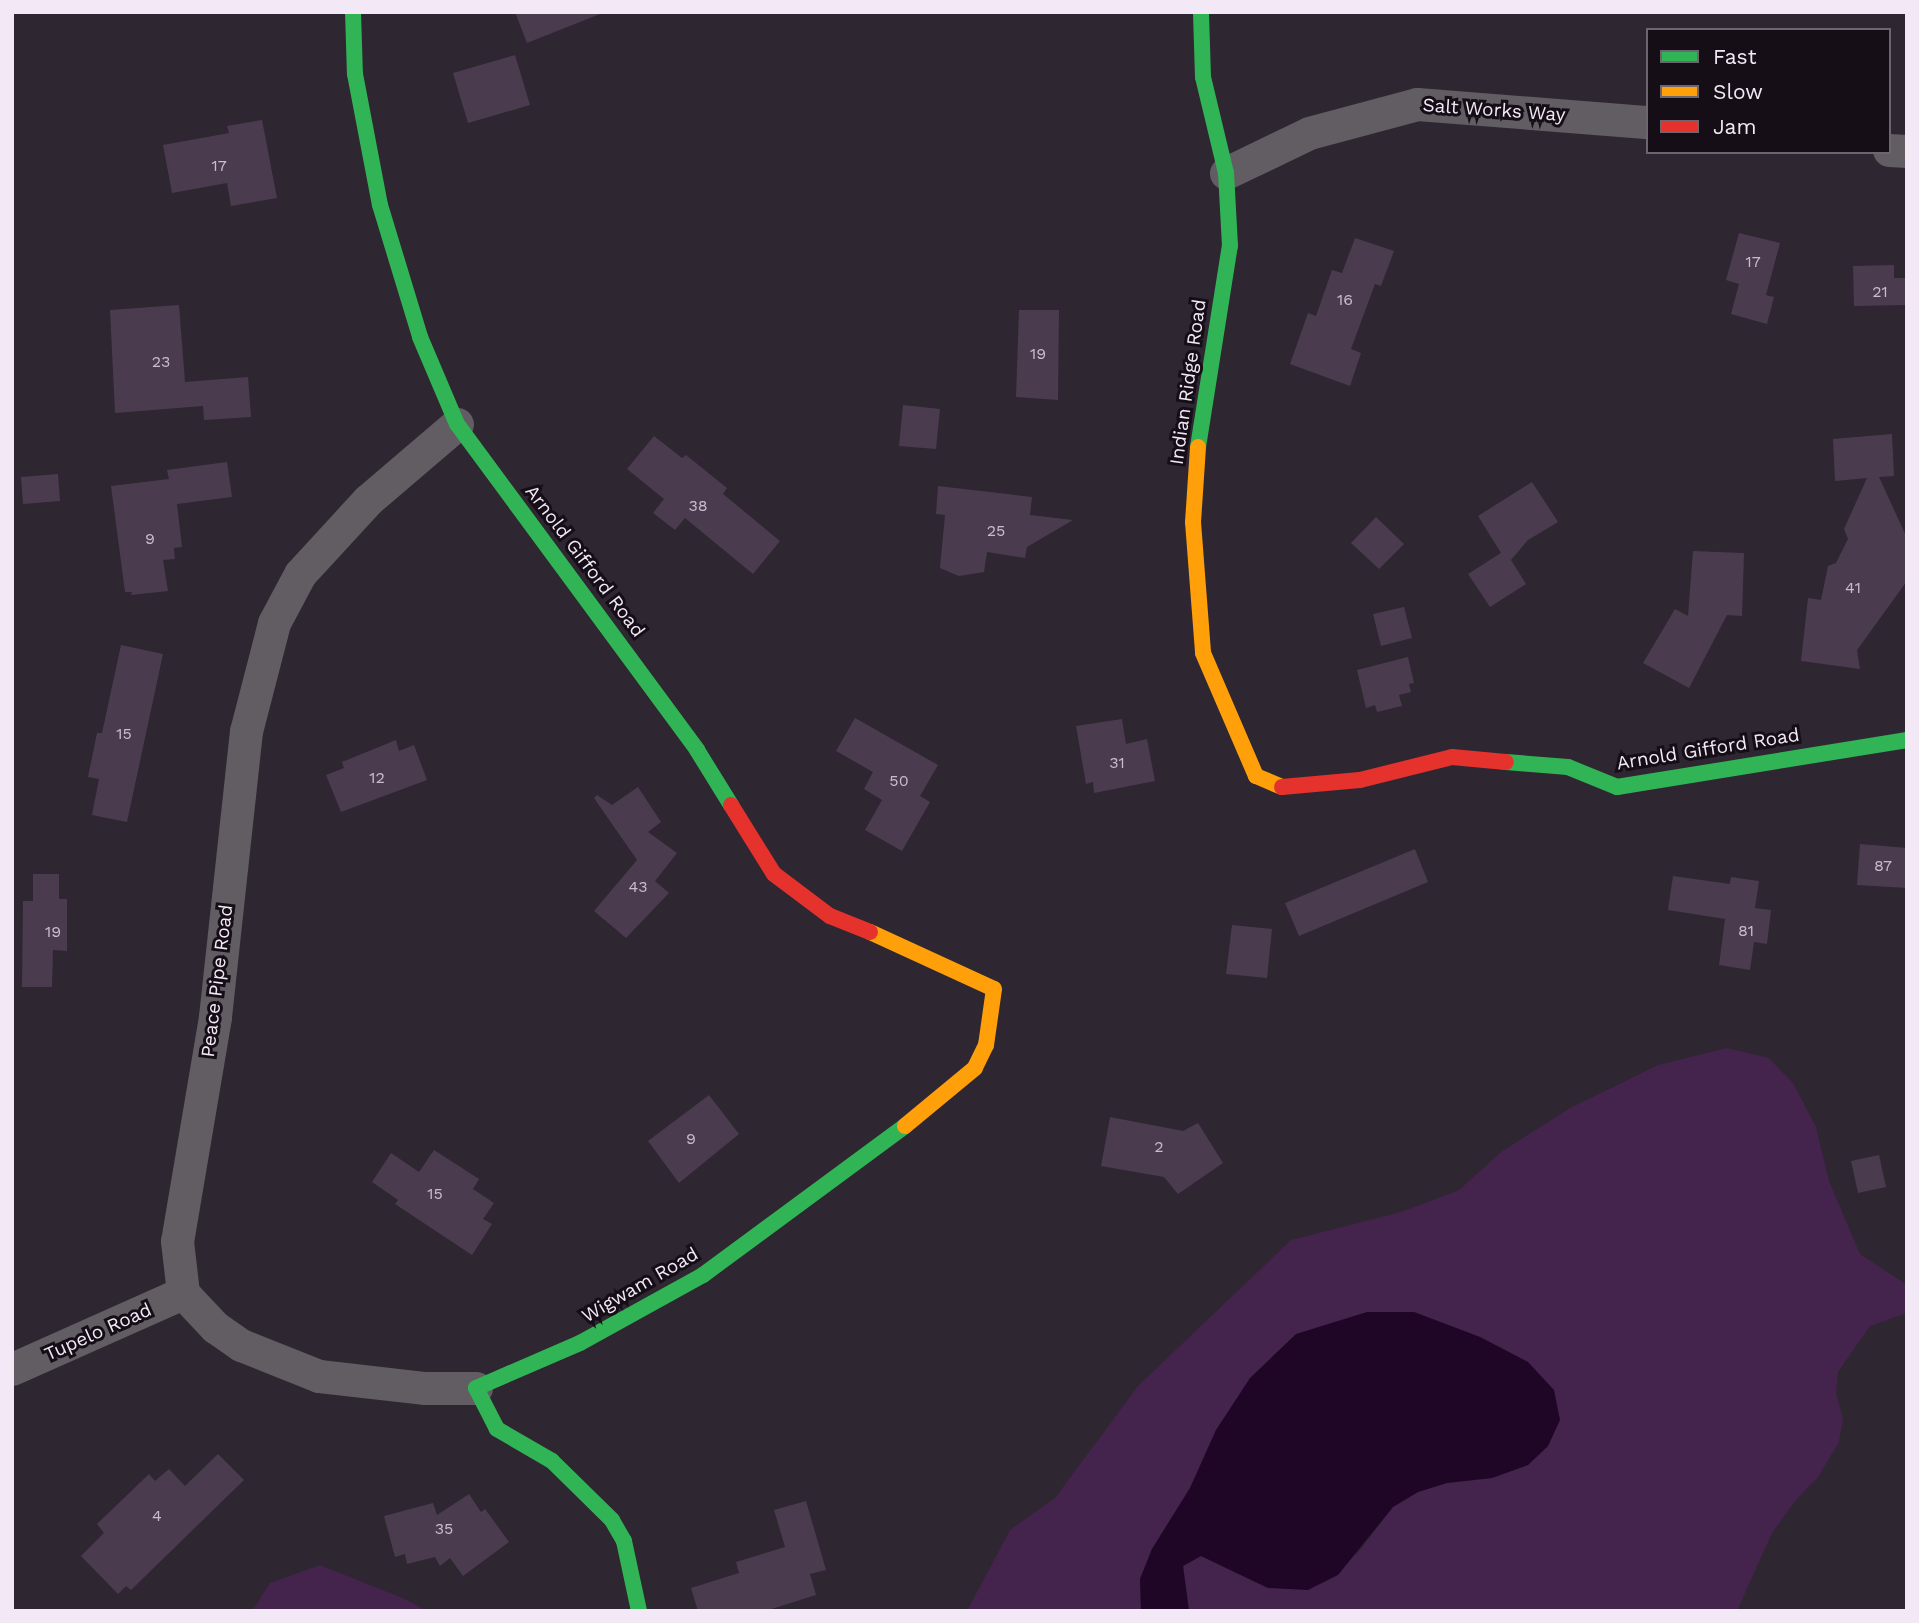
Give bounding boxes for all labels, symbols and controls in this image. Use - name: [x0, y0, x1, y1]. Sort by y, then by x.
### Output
- legend: [1646, 28, 1891, 154]
- text: Fast: [1713, 44, 1757, 69]
- text: Slow: [1713, 79, 1763, 104]
- street label: Salt Works Way: [1421, 94, 1567, 126]
- text: Jam: [1713, 114, 1756, 139]
- house number: 17: [211, 156, 227, 176]
- house number: 17: [1745, 252, 1761, 272]
- house number: 21: [1872, 282, 1888, 302]
- house number: 16: [1337, 290, 1353, 310]
- street label: Indian Ridge Road: [1165, 298, 1211, 466]
- house number: 19: [1030, 344, 1046, 364]
- house number: 23: [152, 352, 170, 372]
- street label: Arnold Gifford Road: [520, 480, 650, 642]
- house number: 38: [688, 496, 708, 516]
- house number: 25: [987, 521, 1005, 541]
- house number: 9: [145, 529, 155, 549]
- house number: 41: [1845, 578, 1861, 598]
- street label: Arnold Gifford Road: [1615, 723, 1801, 775]
- house number: 15: [116, 724, 132, 744]
- house number: 31: [1109, 753, 1125, 773]
- house number: 12: [369, 768, 385, 788]
- house number: 50: [889, 771, 909, 791]
- house number: 87: [1874, 856, 1892, 876]
- house number: 43: [628, 877, 648, 897]
- street label: Peace Pipe Road: [196, 903, 238, 1059]
- house number: 81: [1738, 921, 1754, 941]
- house number: 19: [45, 922, 61, 942]
- house number: 9: [686, 1129, 696, 1149]
- house number: 2: [1154, 1137, 1164, 1157]
- house number: 15: [427, 1184, 443, 1204]
- street label: Wigwam Road: [578, 1242, 702, 1328]
- street label: Tupelo Road: [41, 1298, 155, 1366]
- house number: 4: [152, 1506, 162, 1526]
- house number: 35: [435, 1519, 453, 1539]

